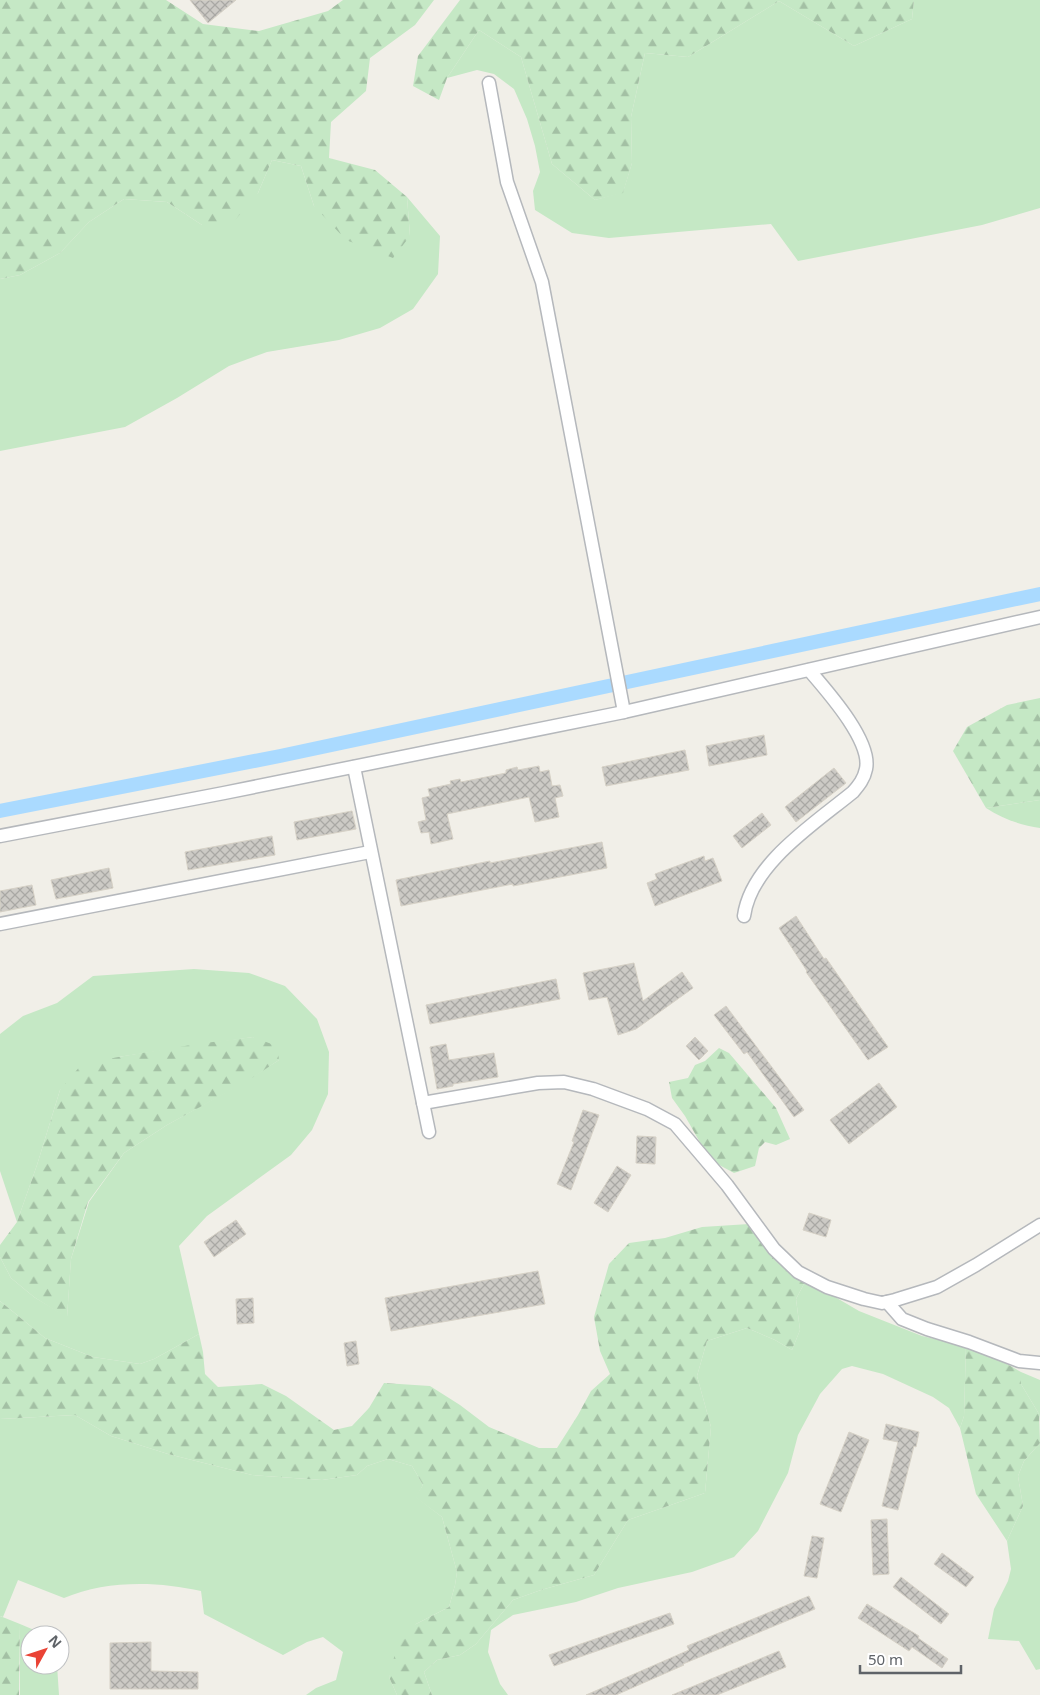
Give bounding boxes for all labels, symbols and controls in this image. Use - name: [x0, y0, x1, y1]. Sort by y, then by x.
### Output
- north arrow: [20, 1625, 70, 1675]
- text: N: [44, 1631, 66, 1652]
- scale bar: [860, 1642, 961, 1674]
- text: 50 m: [868, 1649, 903, 1669]

